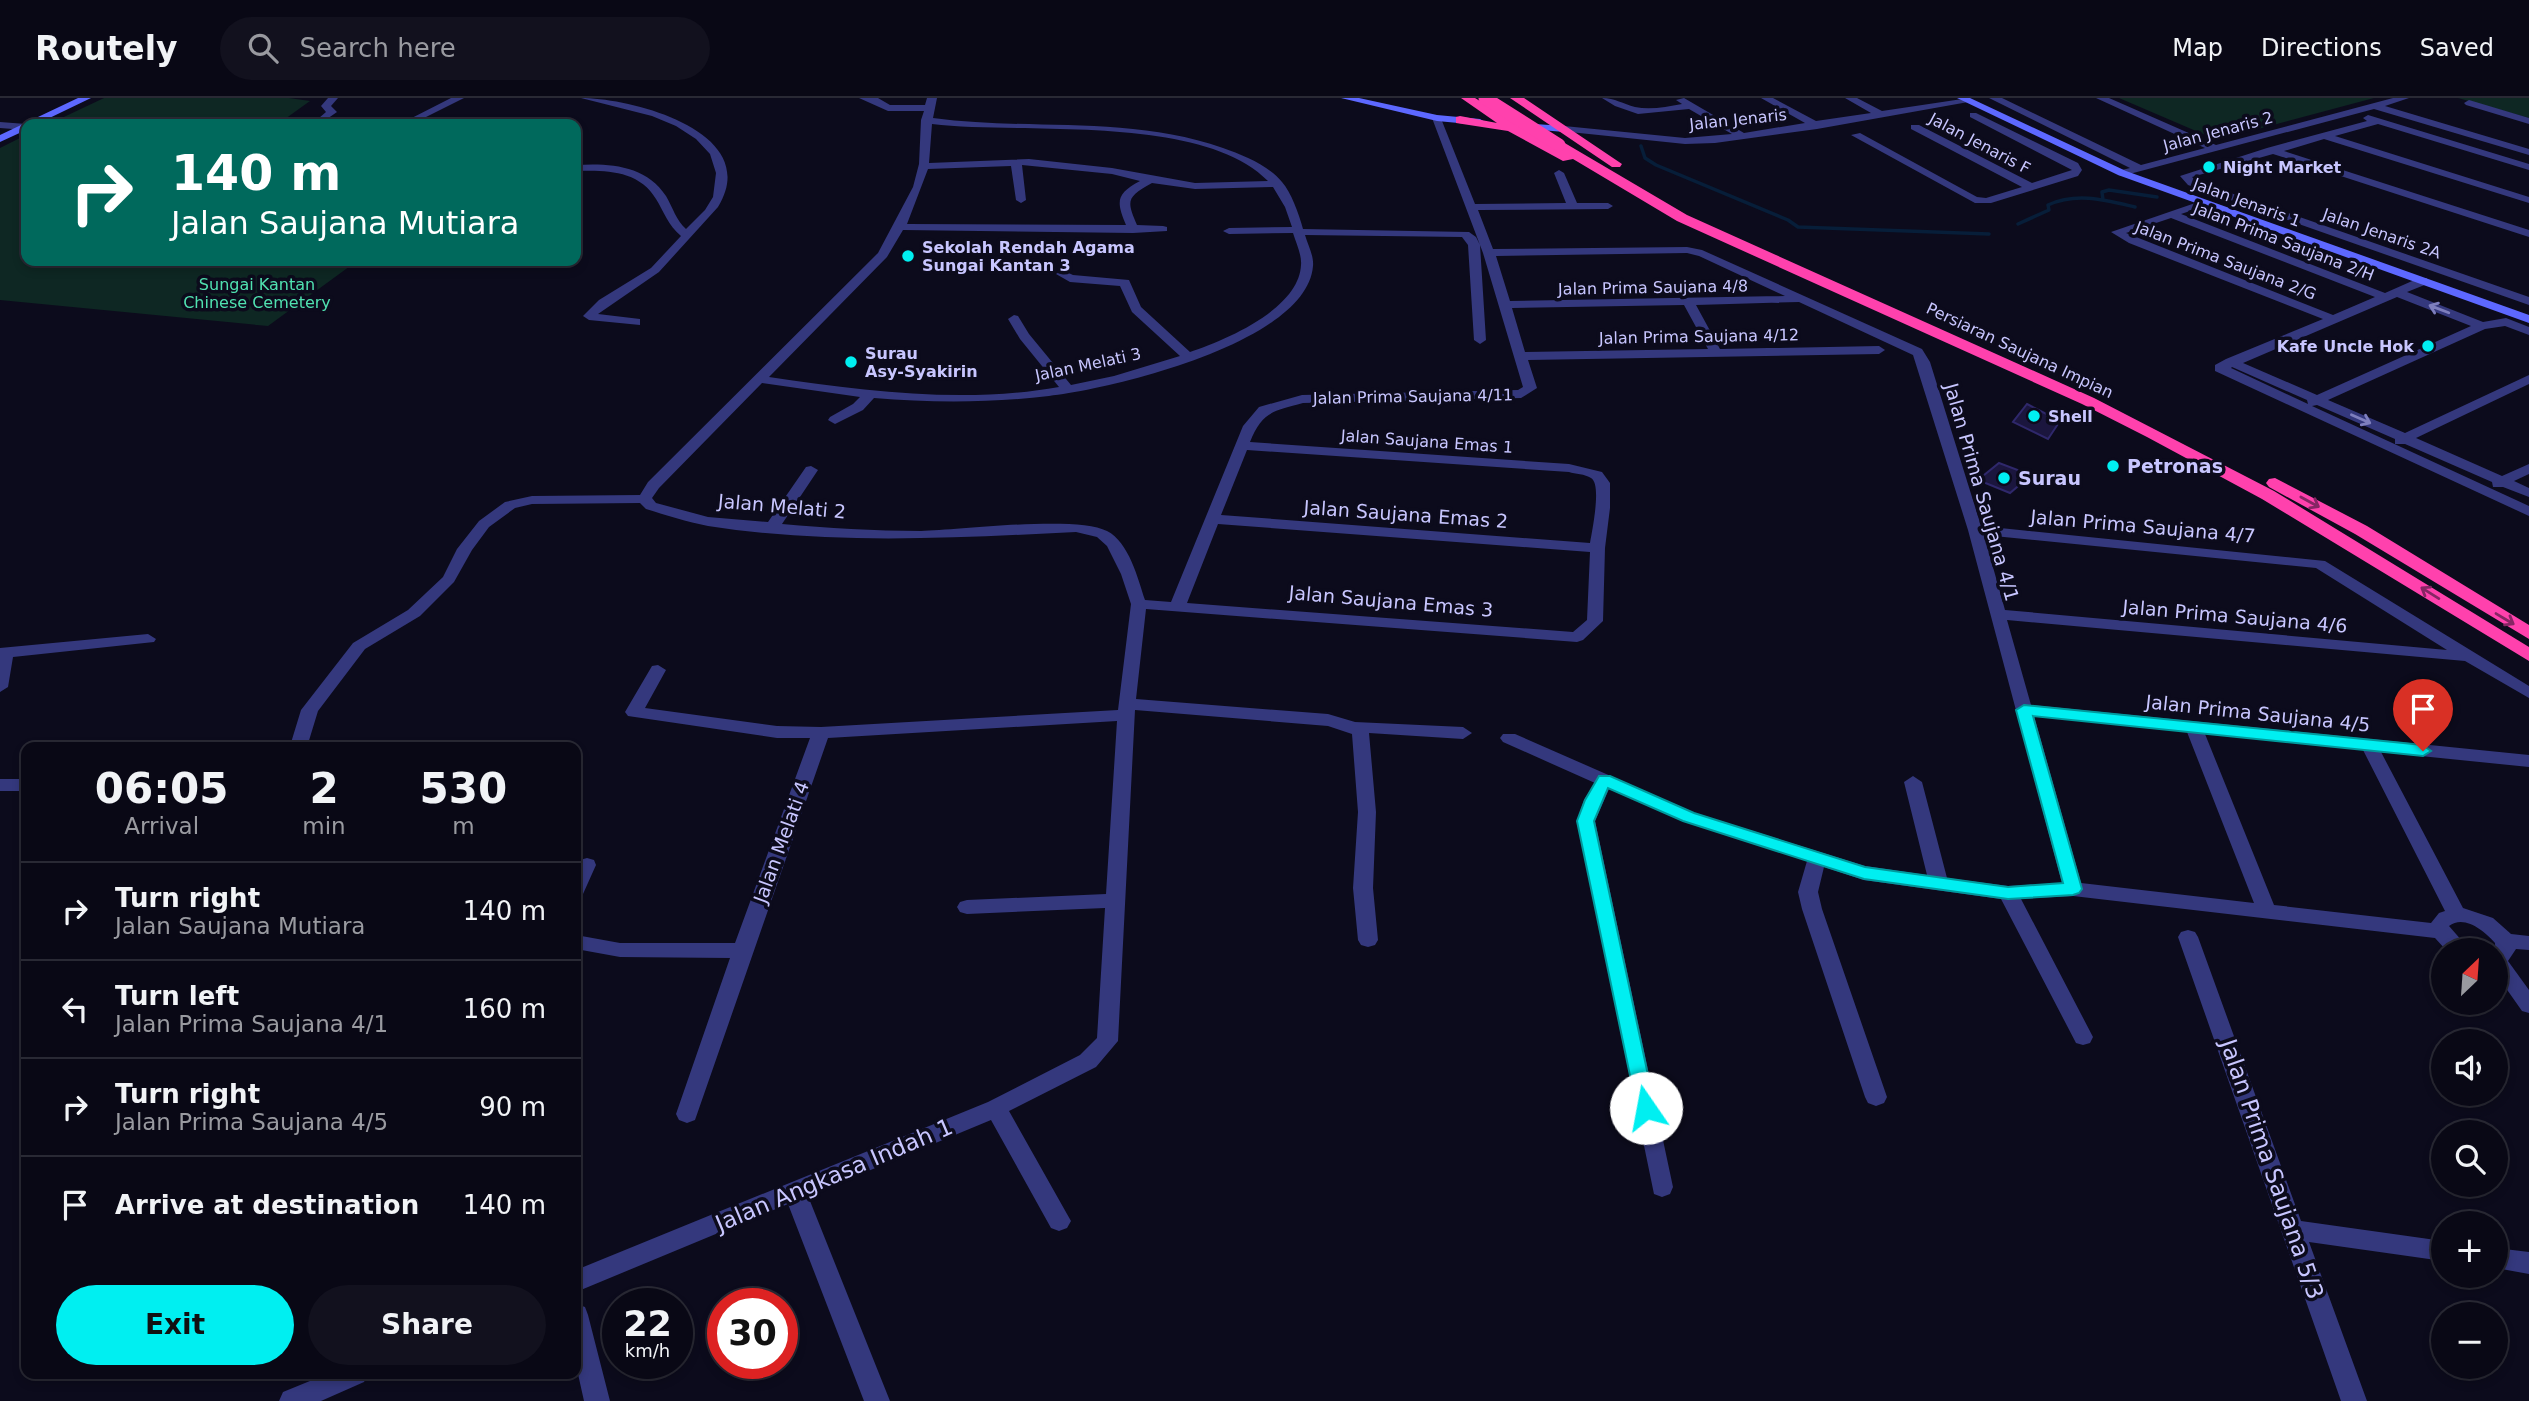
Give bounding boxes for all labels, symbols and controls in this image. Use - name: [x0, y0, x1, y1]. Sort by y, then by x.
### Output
- search box: [220, 17, 710, 80]
- text: Routely: [35, 29, 178, 68]
- icon: search: [244, 29, 282, 67]
- text: Search here: [300, 33, 456, 63]
- text: Map: [2172, 34, 2223, 62]
- text: Directions: [2261, 34, 2382, 62]
- text: Saved: [2420, 34, 2494, 62]
- street label: Jalan Jenaris: [1687, 105, 1788, 134]
- street label: Jalan Jenaris F: [1925, 108, 2034, 178]
- street label: Jalan Jenaris 2: [2160, 108, 2275, 156]
- text: 140 m: [171, 145, 341, 202]
- icon: right: [56, 147, 147, 238]
- place label: Night Market: [2223, 158, 2342, 177]
- marker: Night Market: [2201, 159, 2217, 175]
- street label: Jalan Jenaris 1: [2189, 174, 2303, 231]
- street label: Jalan Prima Saujana 2/H: [2190, 198, 2377, 285]
- text: Jalan Saujana Mutiara: [171, 204, 519, 242]
- street label: Jalan Jenaris 2A: [2319, 204, 2444, 263]
- street label: Jalan Prima Saujana 2/G: [2132, 217, 2319, 304]
- place label: Sekolah Rendah Agama Sungai Kantan 3: [922, 238, 1135, 275]
- marker: Sekolah Rendah Agama Sungai Kantan 3: [900, 248, 916, 264]
- park label: Sungai Kantan Chinese Cemetery: [183, 275, 331, 312]
- street label: Jalan Prima Saujana 4/8: [1557, 276, 1748, 299]
- street label: Persiaran Saujana Impian: [1923, 299, 2116, 402]
- one-way arrow: [2429, 302, 2450, 315]
- street label: Jalan Prima Saujana 4/12: [1598, 325, 1799, 348]
- place label: Kafe Uncle Hok: [2277, 337, 2414, 356]
- marker: Kafe Uncle Hok: [2420, 338, 2436, 354]
- place label: Surau Asy-Syakirin: [865, 344, 978, 381]
- street label: Jalan Melati 3: [1032, 344, 1143, 385]
- marker: Surau Asy-Syakirin: [843, 354, 859, 370]
- street label: Jalan Prima Saujana 4/1: [1940, 380, 2024, 603]
- street label: Jalan Prima Saujana 4/11: [1312, 385, 1513, 408]
- place label: Shell: [2048, 407, 2093, 426]
- marker: Shell: [2026, 408, 2042, 424]
- one-way arrow: [2350, 413, 2371, 426]
- street label: Jalan Saujana Emas 1: [1339, 426, 1514, 457]
- place label: Petronas: [2127, 455, 2223, 477]
- marker: Petronas: [2105, 458, 2121, 474]
- place label: Surau: [2018, 467, 2081, 489]
- marker: Surau: [1996, 470, 2012, 486]
- street label: Jalan Melati 2: [716, 489, 847, 523]
- one-way arrow: [2299, 495, 2319, 509]
- street label: Jalan Saujana Emas 2: [1302, 496, 1509, 532]
- street label: Jalan Prima Saujana 4/7: [2029, 505, 2256, 547]
- street label: Jalan Saujana Emas 3: [1287, 581, 1494, 621]
- one-way arrow: [2420, 585, 2440, 599]
- street label: Jalan Prima Saujana 4/6: [2121, 595, 2348, 637]
- one-way arrow: [2495, 611, 2514, 626]
- pin: [2393, 679, 2453, 751]
- street label: Jalan Prima Saujana 4/5: [2144, 690, 2371, 736]
- icon: arrive: [2404, 690, 2442, 728]
- text: 06:05: [95, 764, 229, 813]
- text: 2: [309, 764, 339, 813]
- text: 530: [420, 764, 507, 813]
- street label: Jalan Melati 4: [748, 778, 813, 907]
- text: Arrival: [124, 813, 199, 839]
- text: min: [302, 813, 346, 839]
- text: m: [452, 813, 475, 839]
- text: Turn right: [115, 883, 260, 913]
- icon: right: [56, 892, 94, 930]
- text: 140 m: [463, 896, 546, 926]
- text: Jalan Saujana Mutiara: [115, 913, 365, 939]
- north arrow: [2431, 938, 2508, 1015]
- map controls: [2431, 938, 2508, 1379]
- text: Turn left: [115, 981, 239, 1011]
- icon: left: [56, 990, 94, 1028]
- text: 160 m: [463, 994, 546, 1024]
- text: Jalan Prima Saujana 4/1: [115, 1011, 388, 1037]
- button: sound: [2431, 1029, 2508, 1106]
- street label: Jalan Prima Saujana 5/3: [2215, 1034, 2329, 1302]
- position arrow: [1609, 1071, 1683, 1145]
- text: Turn right: [115, 1079, 260, 1109]
- icon: right: [56, 1088, 94, 1126]
- text: 90 m: [479, 1092, 546, 1122]
- text: Jalan Prima Saujana 4/5: [115, 1109, 388, 1135]
- street label: Jalan Angkasa Indah 1: [710, 1113, 957, 1238]
- button: search: [2431, 1120, 2508, 1197]
- icon: arrive: [56, 1186, 94, 1224]
- text: Arrive at destination: [115, 1190, 419, 1220]
- text: 140 m: [463, 1190, 546, 1220]
- button: +: [2431, 1211, 2508, 1288]
- button: Exit: [56, 1285, 294, 1365]
- button: Share: [308, 1285, 546, 1365]
- speed limit sign: 30: [707, 1288, 798, 1379]
- button: −: [2431, 1302, 2508, 1379]
- text: 22: [623, 1304, 672, 1344]
- text: km/h: [625, 1340, 670, 1361]

